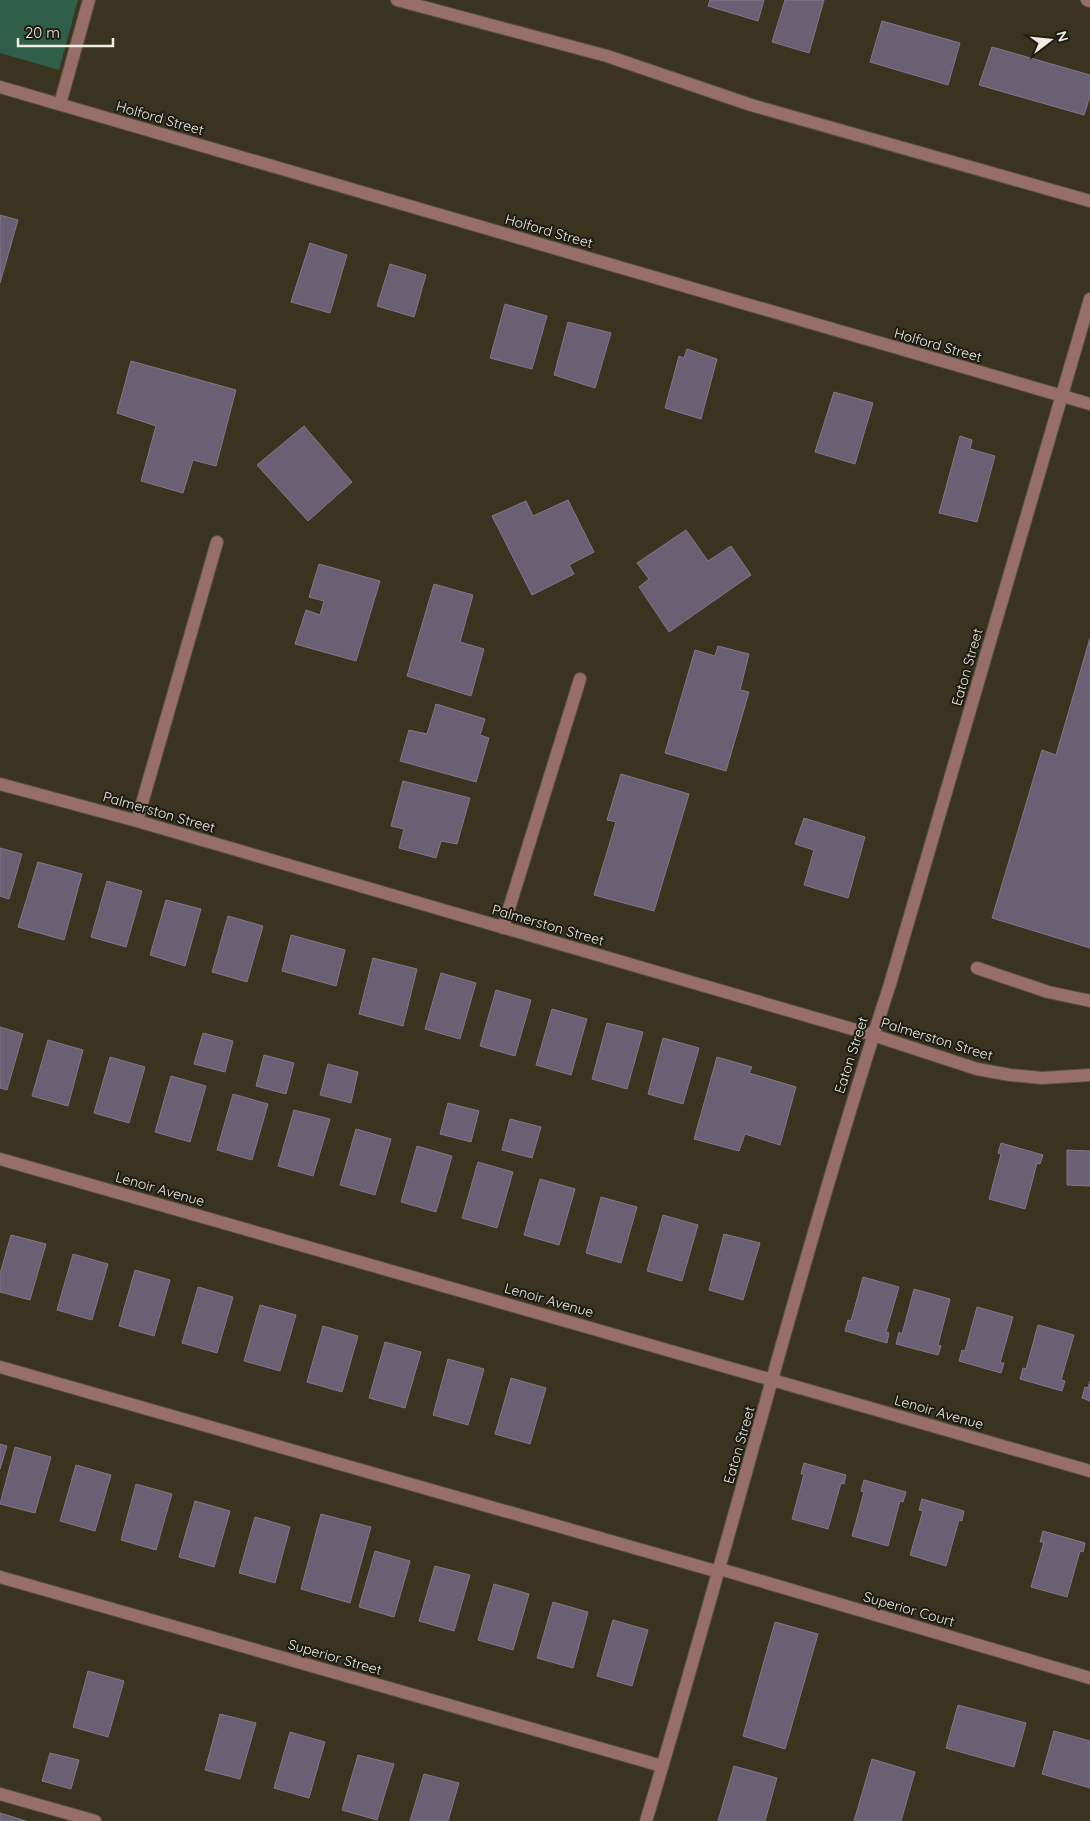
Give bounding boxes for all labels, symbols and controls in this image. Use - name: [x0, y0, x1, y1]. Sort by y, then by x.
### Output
- scale bar: [18, 15, 112, 47]
- north arrow: [1025, 15, 1075, 65]
- text: 20 m: [25, 23, 60, 42]
- text: N: [1052, 29, 1073, 44]
- street label: Holford Street: [114, 97, 206, 139]
- street label: Holford Street: [503, 210, 595, 252]
- street label: Holford Street: [892, 324, 984, 366]
- street label: Eaton Street: [947, 626, 987, 708]
- street label: Palmerston Street: [101, 787, 217, 837]
- street label: Palmerston Street: [490, 900, 606, 950]
- street label: Palmerston Street: [879, 1013, 995, 1065]
- street label: Eaton Street: [830, 1014, 872, 1096]
- street label: Lenoir Avenue: [113, 1168, 207, 1210]
- street label: Lenoir Avenue: [502, 1279, 596, 1321]
- street label: Lenoir Avenue: [892, 1391, 986, 1433]
- street label: Eaton Street: [719, 1404, 759, 1486]
- street label: Superior Court: [861, 1587, 957, 1631]
- street label: Superior Street: [286, 1635, 384, 1679]

